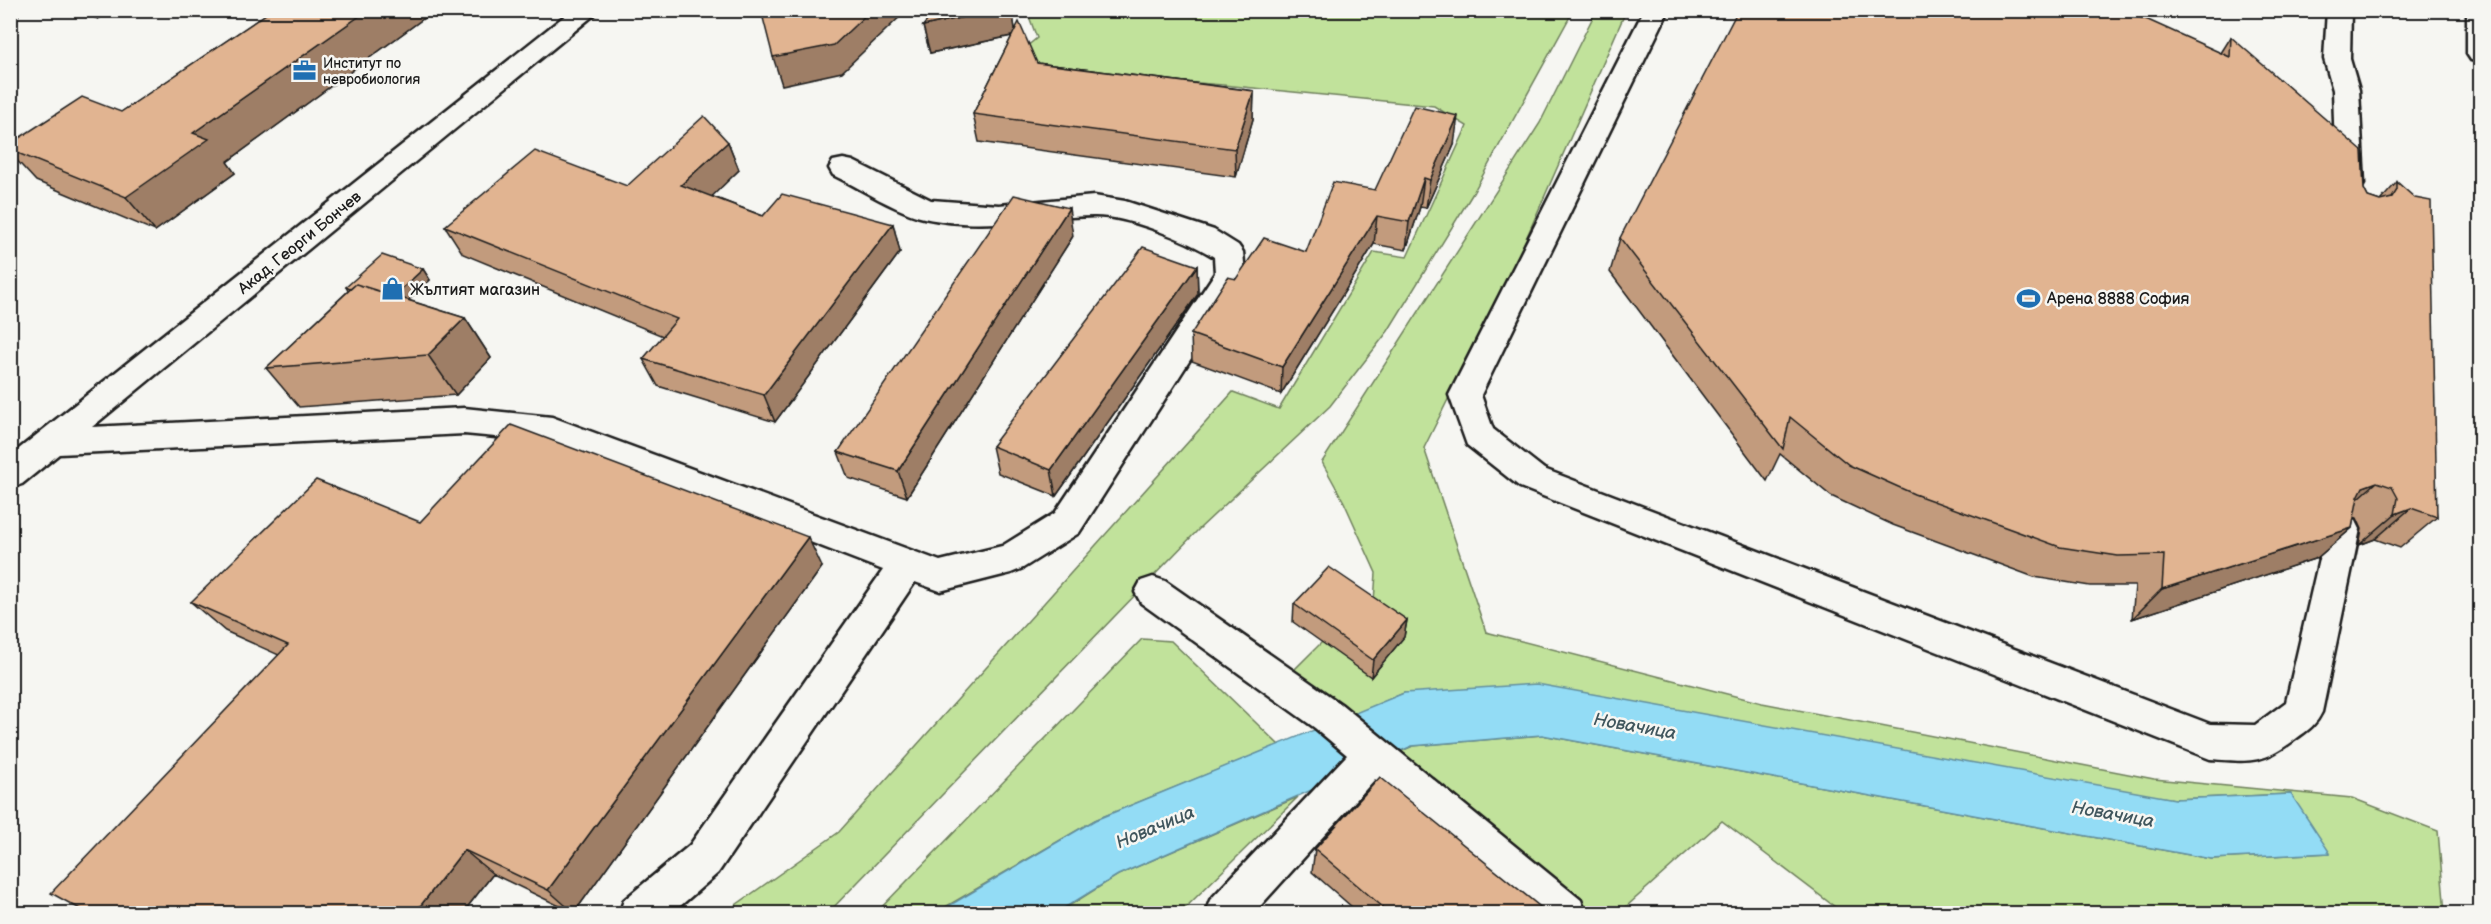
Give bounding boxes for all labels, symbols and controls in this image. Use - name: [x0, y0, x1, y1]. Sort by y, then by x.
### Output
- place label: Институт по невробиология: [323, 55, 420, 88]
- office icon: Институт по невробиология: [292, 58, 318, 84]
- street label: Акад. Георги Бончев: [234, 187, 366, 299]
- shop icon: Жълтият магазин: [379, 276, 405, 302]
- place label: Жълтият магазин: [410, 281, 540, 300]
- sports icon: Арена 8888 София: [2016, 285, 2042, 311]
- place label: Арена 8888 София: [2046, 290, 2190, 309]
- water label: Новачица: [1592, 709, 1678, 744]
- water label: Новачица: [2070, 797, 2156, 832]
- water label: Новачица: [1113, 801, 1198, 853]

